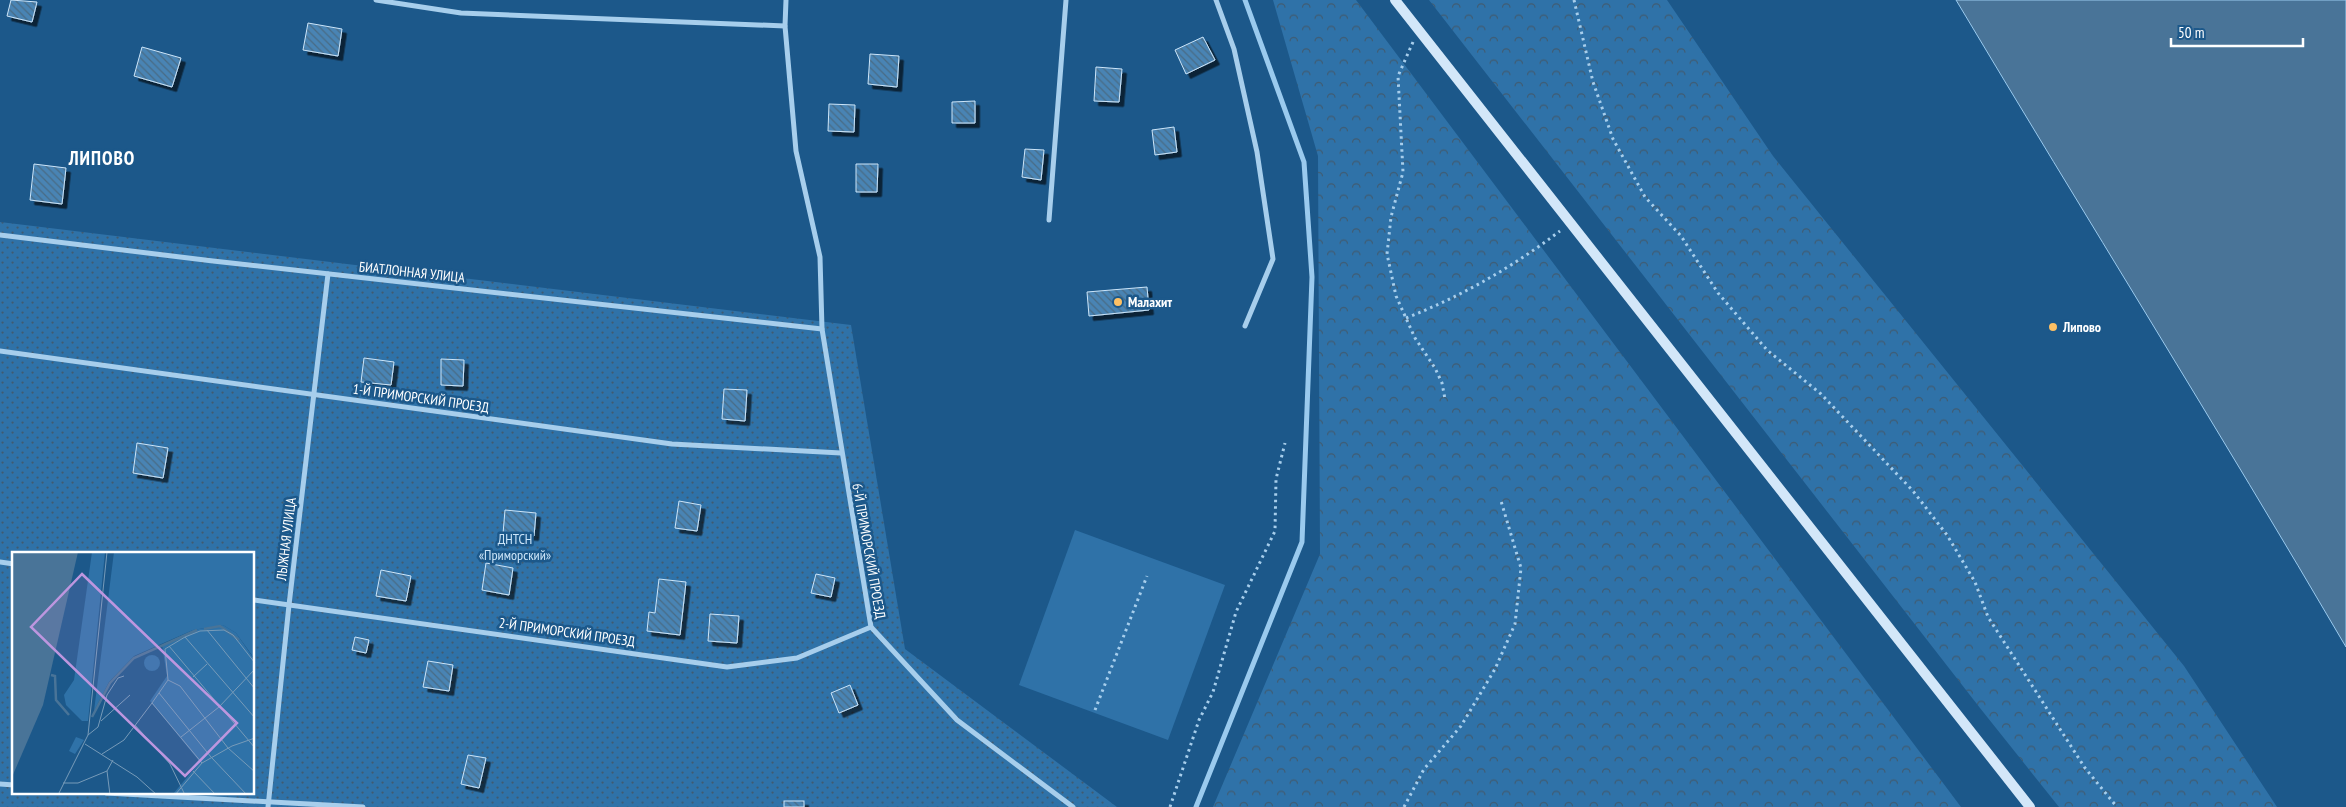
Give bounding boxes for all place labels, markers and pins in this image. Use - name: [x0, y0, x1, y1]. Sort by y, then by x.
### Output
- place label: Малахит: [1128, 293, 1172, 311]
- marker: Малахит: [1112, 296, 1124, 308]
- place label: Липово: [2062, 318, 2101, 336]
- marker: Липово: [2047, 321, 2059, 333]

